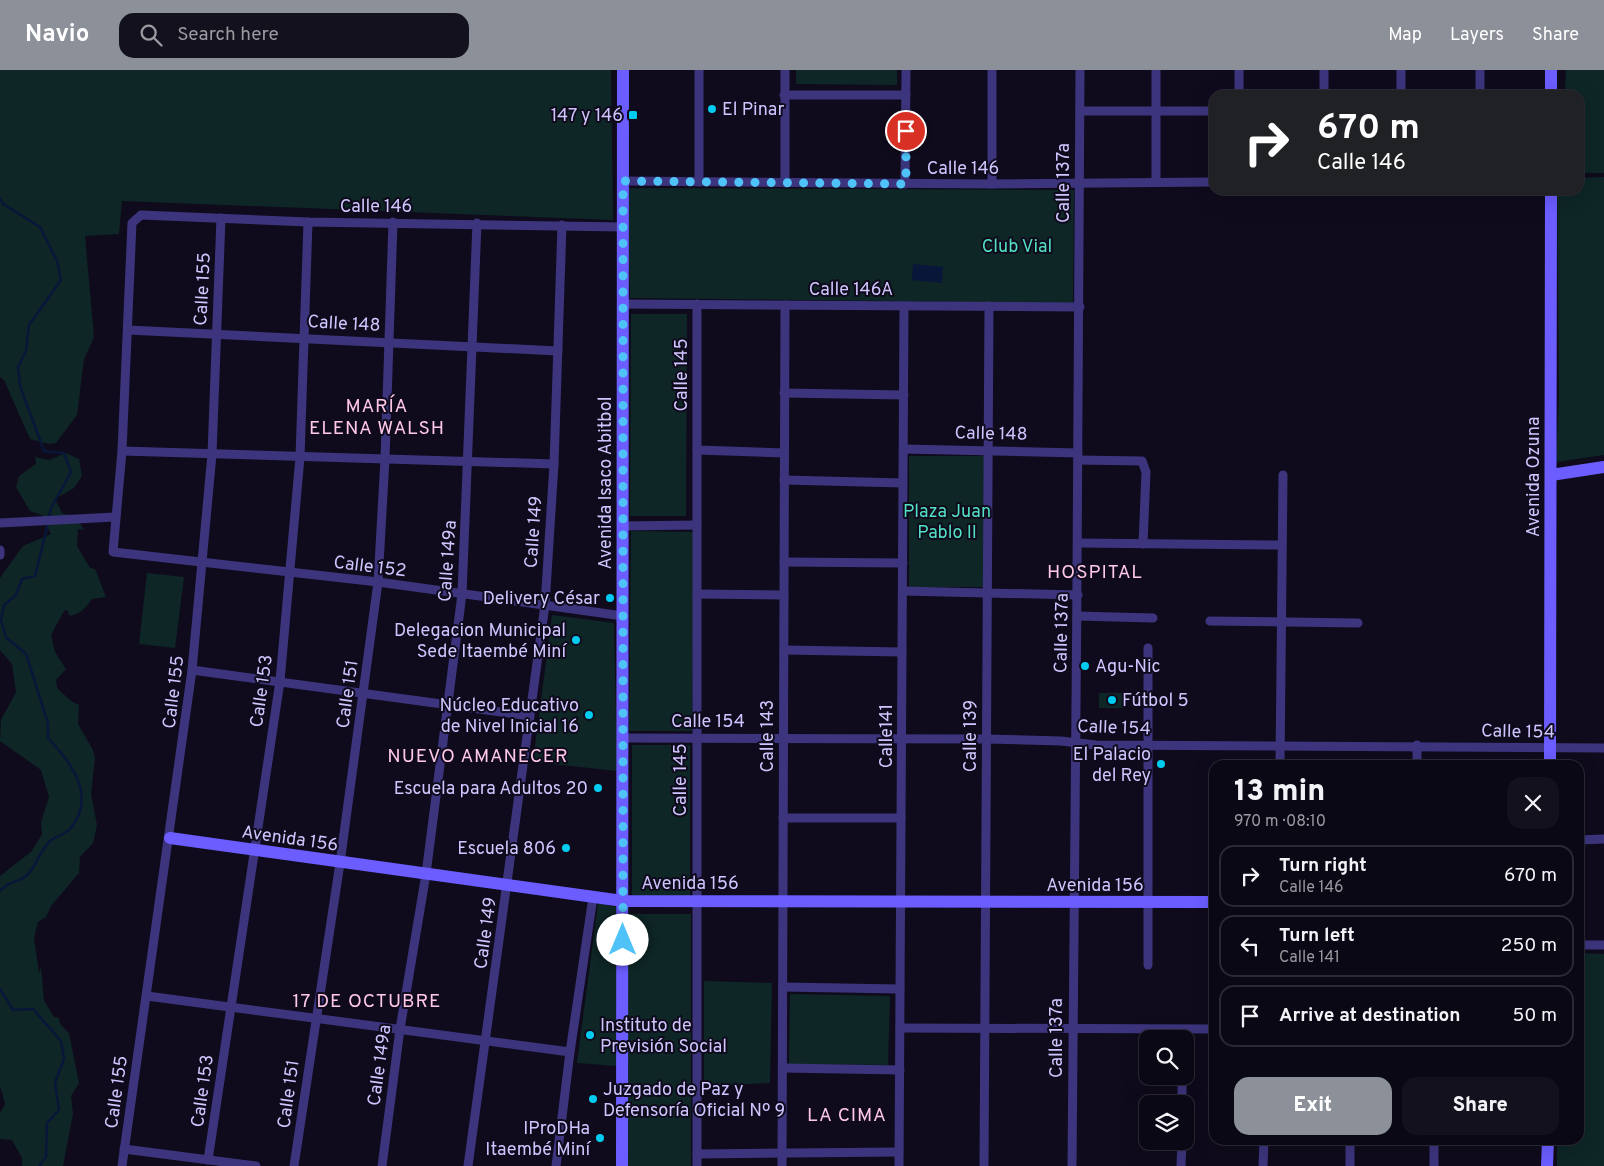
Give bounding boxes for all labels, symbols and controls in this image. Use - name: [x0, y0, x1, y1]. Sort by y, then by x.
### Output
- search box: [119, 13, 469, 58]
- text: Navio: [25, 20, 89, 50]
- icon: search: [137, 21, 165, 49]
- text: Search here: [177, 23, 279, 47]
- text: Map: [1388, 24, 1422, 47]
- text: Layers: [1450, 24, 1504, 47]
- text: Share: [1532, 24, 1579, 47]
- place label: El Pinar: [722, 99, 785, 122]
- marker: El Pinar: [706, 103, 718, 115]
- place label: 147 y 146: [551, 105, 623, 128]
- text: 670 m: [1317, 107, 1420, 151]
- marker: 147 y 146: [627, 109, 639, 121]
- pin: [885, 110, 927, 152]
- icon: right: [1234, 110, 1299, 175]
- icon: arrive: [892, 117, 920, 145]
- street label: Calle 137a: [1053, 143, 1076, 223]
- text: Calle 146: [1317, 150, 1406, 177]
- street label: Calle 146: [927, 158, 999, 181]
- street label: Calle 146: [340, 196, 412, 219]
- park label: Club Vial: [982, 236, 1052, 259]
- street label: Calle 155: [190, 252, 217, 326]
- street label: Calle 146A: [809, 279, 893, 302]
- street label: Calle 148: [307, 311, 381, 338]
- street label: Calle 145: [671, 338, 694, 412]
- district label: MARÍA ELENA WALSH: [309, 394, 445, 441]
- street label: Avenida Isaco Abitbol: [595, 397, 618, 569]
- street label: Avenida Ozuna: [1523, 417, 1546, 537]
- street label: Calle 148: [954, 422, 1028, 447]
- street label: Calle 149: [520, 495, 548, 569]
- park label: Plaza Juan Pablo II: [903, 501, 991, 545]
- street label: Calle 149a: [434, 519, 463, 603]
- street label: Calle 152: [332, 552, 408, 583]
- district label: HOSPITAL: [1047, 561, 1143, 585]
- place label: Delivery César: [483, 588, 600, 611]
- marker: Delivery César: [604, 592, 616, 604]
- street label: Calle 137a: [1050, 593, 1075, 673]
- place label: Delegacion Municipal Sede Itaembé Miní: [394, 620, 567, 664]
- marker: Delegacion Municipal Sede Itaembé Miní: [570, 634, 582, 646]
- street label: Calle 153: [246, 653, 279, 729]
- street label: Calle 155: [159, 654, 190, 730]
- place label: Agu-Nic: [1095, 656, 1161, 679]
- street label: Calle 151: [332, 658, 365, 730]
- marker: Agu-Nic: [1079, 660, 1091, 672]
- place label: Fútbol 5: [1122, 690, 1189, 713]
- marker: Fútbol 5: [1106, 694, 1118, 706]
- place label: Núcleo Educativo de Nivel Inicial 16: [440, 695, 579, 739]
- street label: Calle 143: [757, 700, 780, 772]
- street label: Calle 139: [960, 700, 983, 772]
- street label: Calle141: [876, 704, 899, 768]
- marker: Núcleo Educativo de Nivel Inicial 16: [583, 709, 595, 721]
- street label: Calle 154: [671, 711, 745, 734]
- street label: Calle 154: [1077, 716, 1151, 741]
- street label: Calle 154: [1481, 720, 1555, 745]
- street label: Calle 145: [670, 743, 693, 817]
- place label: El Palacio del Rey: [1073, 744, 1151, 788]
- district label: NUEVO AMANECER: [387, 745, 569, 769]
- marker: El Palacio del Rey: [1155, 758, 1167, 770]
- text: 13 min: [1234, 774, 1325, 811]
- button: close: [1507, 777, 1559, 829]
- place label: Escuela para Adultos 20: [394, 778, 588, 801]
- marker: Escuela para Adultos 20: [592, 782, 604, 794]
- text: 970 m · 08:10: [1234, 812, 1326, 832]
- street label: Avenida 156: [240, 821, 340, 858]
- place label: Escuela 806: [457, 838, 556, 861]
- marker: Escuela 806: [560, 842, 572, 854]
- text: Turn right: [1279, 854, 1367, 878]
- icon: right: [1236, 862, 1264, 890]
- text: 670 m: [1504, 864, 1557, 888]
- street label: Avenida 156: [641, 873, 739, 896]
- street label: Avenida 156: [1046, 875, 1144, 898]
- text: Calle 146: [1279, 878, 1344, 898]
- street label: Calle 149: [470, 896, 503, 971]
- position arrow: [596, 913, 648, 965]
- text: Turn left: [1279, 924, 1355, 948]
- icon: left: [1236, 932, 1264, 960]
- text: 250 m: [1501, 934, 1557, 958]
- text: Calle 141: [1279, 948, 1340, 968]
- district label: 17 DE OCTUBRE: [293, 990, 441, 1014]
- street label: Calle 137a: [1046, 998, 1069, 1078]
- icon: arrive: [1236, 1002, 1264, 1030]
- text: Arrive at destination: [1279, 1004, 1460, 1028]
- text: 50 m: [1512, 1004, 1557, 1028]
- place label: Instituto de Previsión Social: [600, 1015, 727, 1059]
- street label: Calle 149a: [363, 1023, 398, 1107]
- marker: Instituto de Previsión Social: [584, 1029, 596, 1041]
- map controls: [1139, 1030, 1194, 1150]
- button: search: [1139, 1030, 1194, 1085]
- street label: Calle 153: [187, 1053, 220, 1129]
- street label: Calle 155: [101, 1054, 134, 1130]
- street label: Calle 151: [273, 1058, 306, 1130]
- button: Exit: [1234, 1077, 1392, 1135]
- button: Share: [1402, 1077, 1559, 1135]
- place label: Juzgado de Paz y Defensoría Oficial Nº 9: [603, 1079, 785, 1123]
- marker: Juzgado de Paz y Defensoría Oficial Nº 9: [587, 1093, 599, 1105]
- button: layers: [1139, 1095, 1194, 1150]
- district label: LA CIMA: [807, 1104, 887, 1128]
- place label: IProDHa Itaembé Miní: [485, 1118, 591, 1162]
- marker: IProDHa Itaembé Miní: [594, 1132, 606, 1144]

